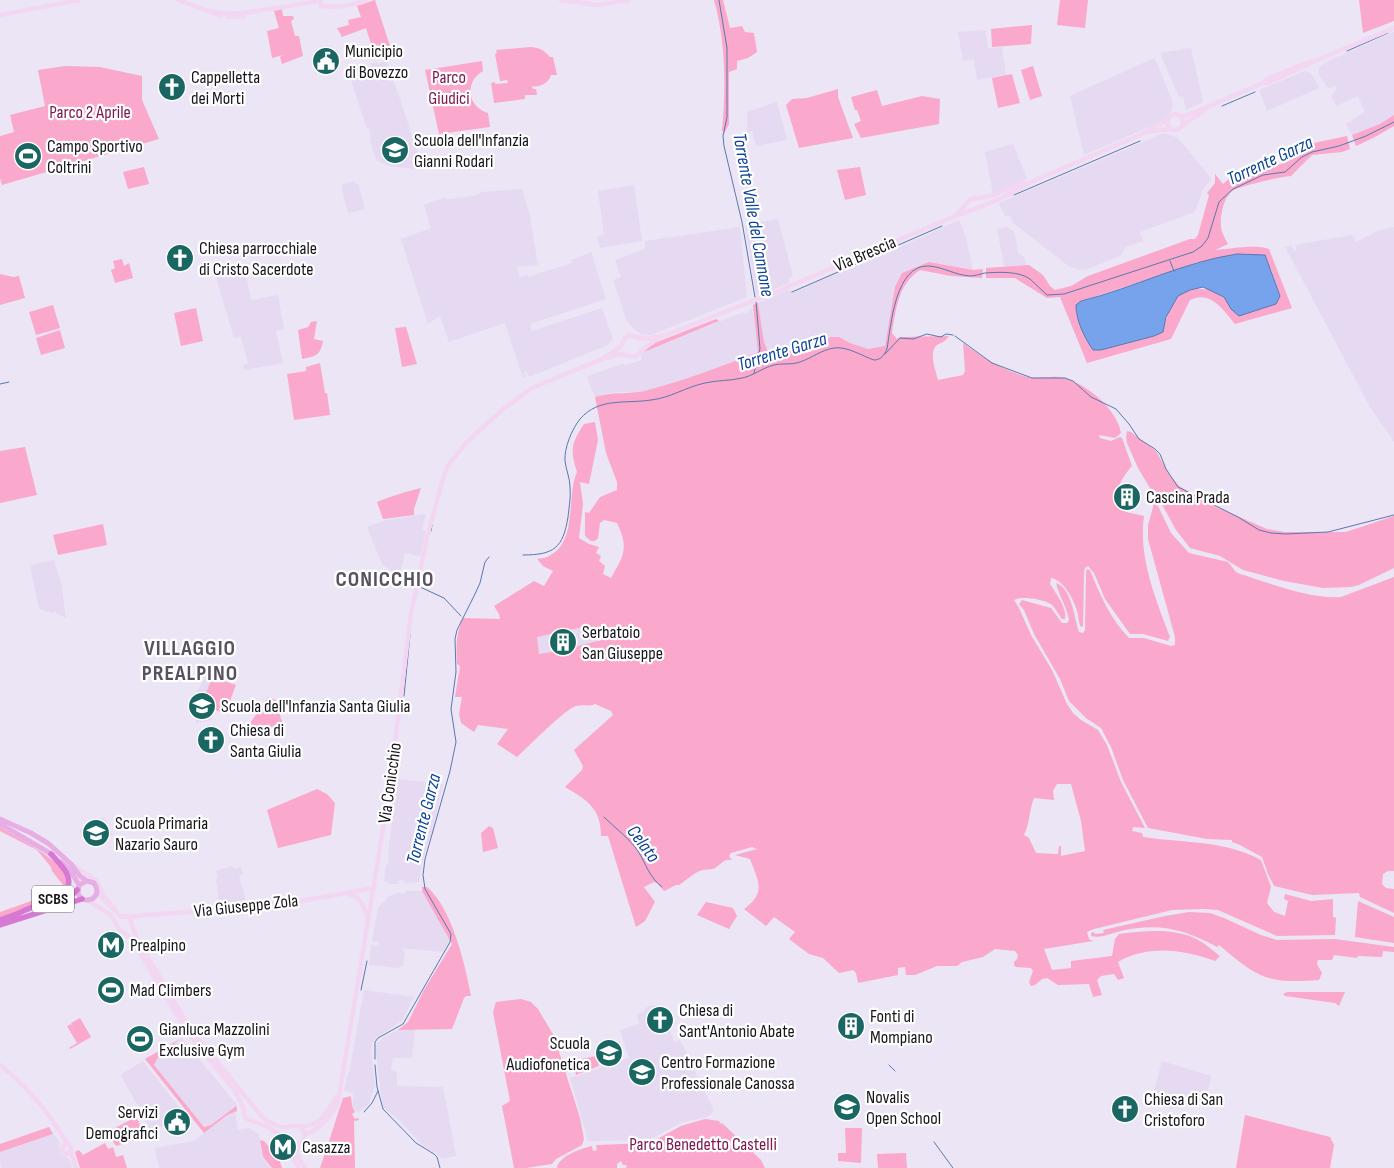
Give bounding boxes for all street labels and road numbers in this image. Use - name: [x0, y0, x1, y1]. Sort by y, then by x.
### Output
- street label: Via Brescia: [831, 232, 899, 276]
- street label: Via Conicchio: [374, 741, 406, 825]
- road number: SCBS: [32, 886, 74, 912]
- street label: Via Giuseppe Zola: [193, 890, 299, 922]

